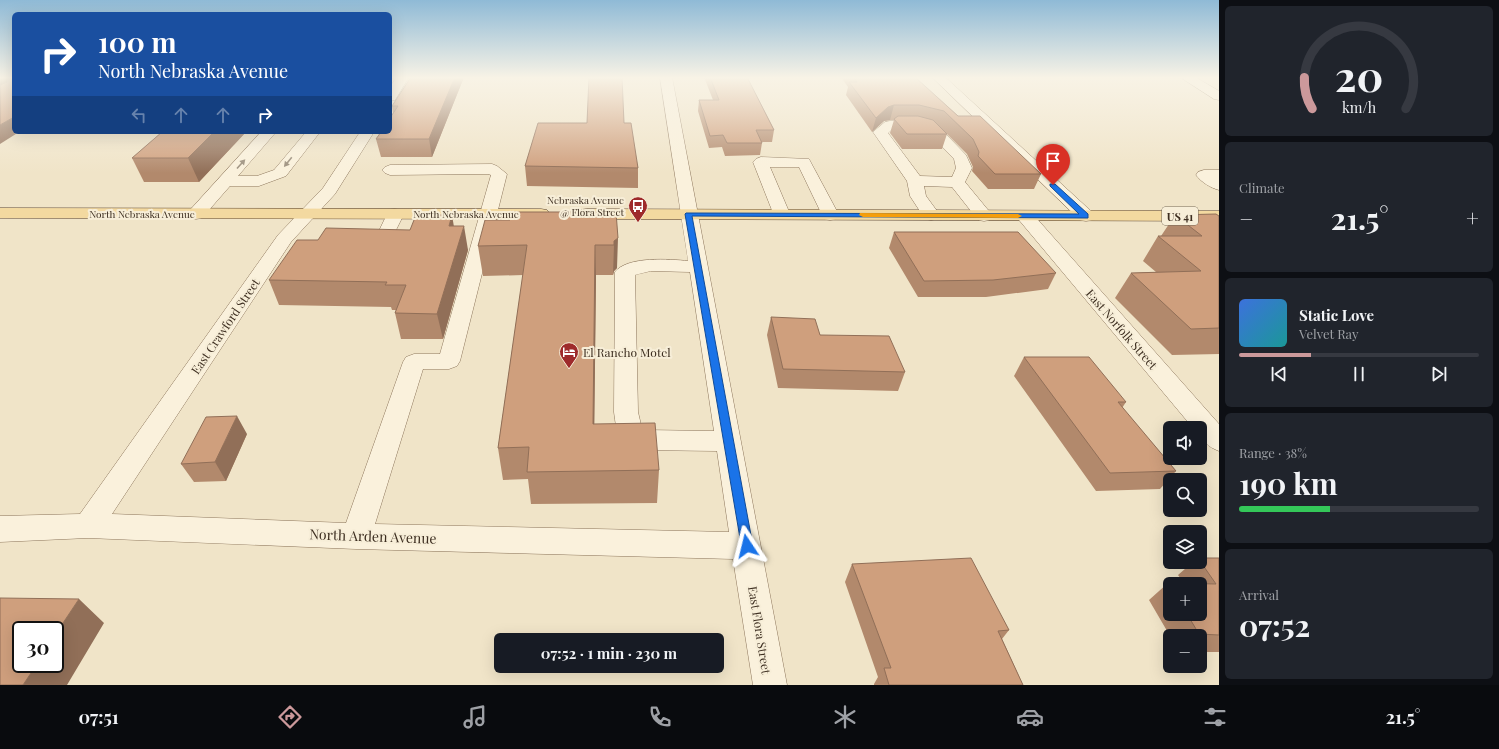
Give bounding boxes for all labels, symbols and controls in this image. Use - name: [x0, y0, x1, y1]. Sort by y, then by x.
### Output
- text: 100 m: [98, 23, 177, 60]
- icon: right: [32, 28, 84, 80]
- text: 20: [1335, 47, 1383, 102]
- text: North Nebraska Avenue: [98, 59, 288, 83]
- text: km/h: [1342, 97, 1377, 116]
- icon: left: [128, 104, 150, 126]
- icon: ahead: [170, 104, 192, 126]
- icon: ahead: [212, 104, 234, 126]
- icon: right: [254, 104, 276, 126]
- pin: [1036, 144, 1070, 185]
- icon: arrive: [1042, 150, 1064, 172]
- one-way arrow: [284, 157, 293, 168]
- one-way arrow: [236, 159, 245, 169]
- text: Climate: [1239, 179, 1285, 196]
- place label: Nebraska Avenue @ Flora Street: [547, 193, 624, 219]
- bus stop icon: Nebraska Avenue @ Flora Street: [627, 195, 649, 223]
- text: 21.5°: [1331, 198, 1389, 238]
- text: −: [1239, 203, 1253, 233]
- text: +: [1466, 203, 1479, 233]
- street label: North Nebraska Avenue: [89, 207, 195, 221]
- street label: North Nebraska Avenue: [413, 207, 519, 221]
- road number: US 41: [1162, 207, 1198, 225]
- street label: East Crawford Street: [187, 274, 263, 377]
- street label: East Norfolk Street: [1083, 286, 1162, 373]
- text: Static Love: [1299, 305, 1374, 325]
- text: Velvet Ray: [1299, 325, 1359, 342]
- hotel icon: El Rancho Motel: [558, 341, 580, 369]
- place label: El Rancho Motel: [583, 344, 671, 360]
- icon: previous: [1268, 363, 1290, 385]
- icon: pause: [1348, 363, 1370, 385]
- icon: next: [1428, 363, 1450, 385]
- map controls: [1163, 421, 1207, 673]
- button: sound: [1163, 421, 1207, 465]
- text: Range · 38%: [1239, 444, 1307, 461]
- text: 190 km: [1239, 463, 1338, 503]
- button: search: [1163, 473, 1207, 517]
- street label: North Arden Avenue: [309, 524, 437, 548]
- position arrow: [726, 525, 768, 567]
- button: layers: [1163, 525, 1207, 569]
- button: +: [1163, 577, 1207, 621]
- street label: East Flora Street: [745, 585, 775, 676]
- text: Arrival: [1239, 586, 1279, 603]
- text: 07:52: [1239, 605, 1310, 645]
- speed limit sign: 30: [12, 621, 64, 673]
- button: −: [1163, 629, 1207, 673]
- text: 07:52 · 1 min · 230 m: [541, 643, 677, 663]
- icon: directions: [276, 703, 304, 731]
- icon: music: [461, 703, 489, 731]
- icon: phone: [646, 703, 674, 731]
- icon: climate: [831, 703, 859, 731]
- icon: car: [1016, 703, 1044, 731]
- icon: filters: [1201, 703, 1229, 731]
- text: 07:51: [79, 705, 119, 729]
- text: 21.5°: [1386, 705, 1420, 729]

